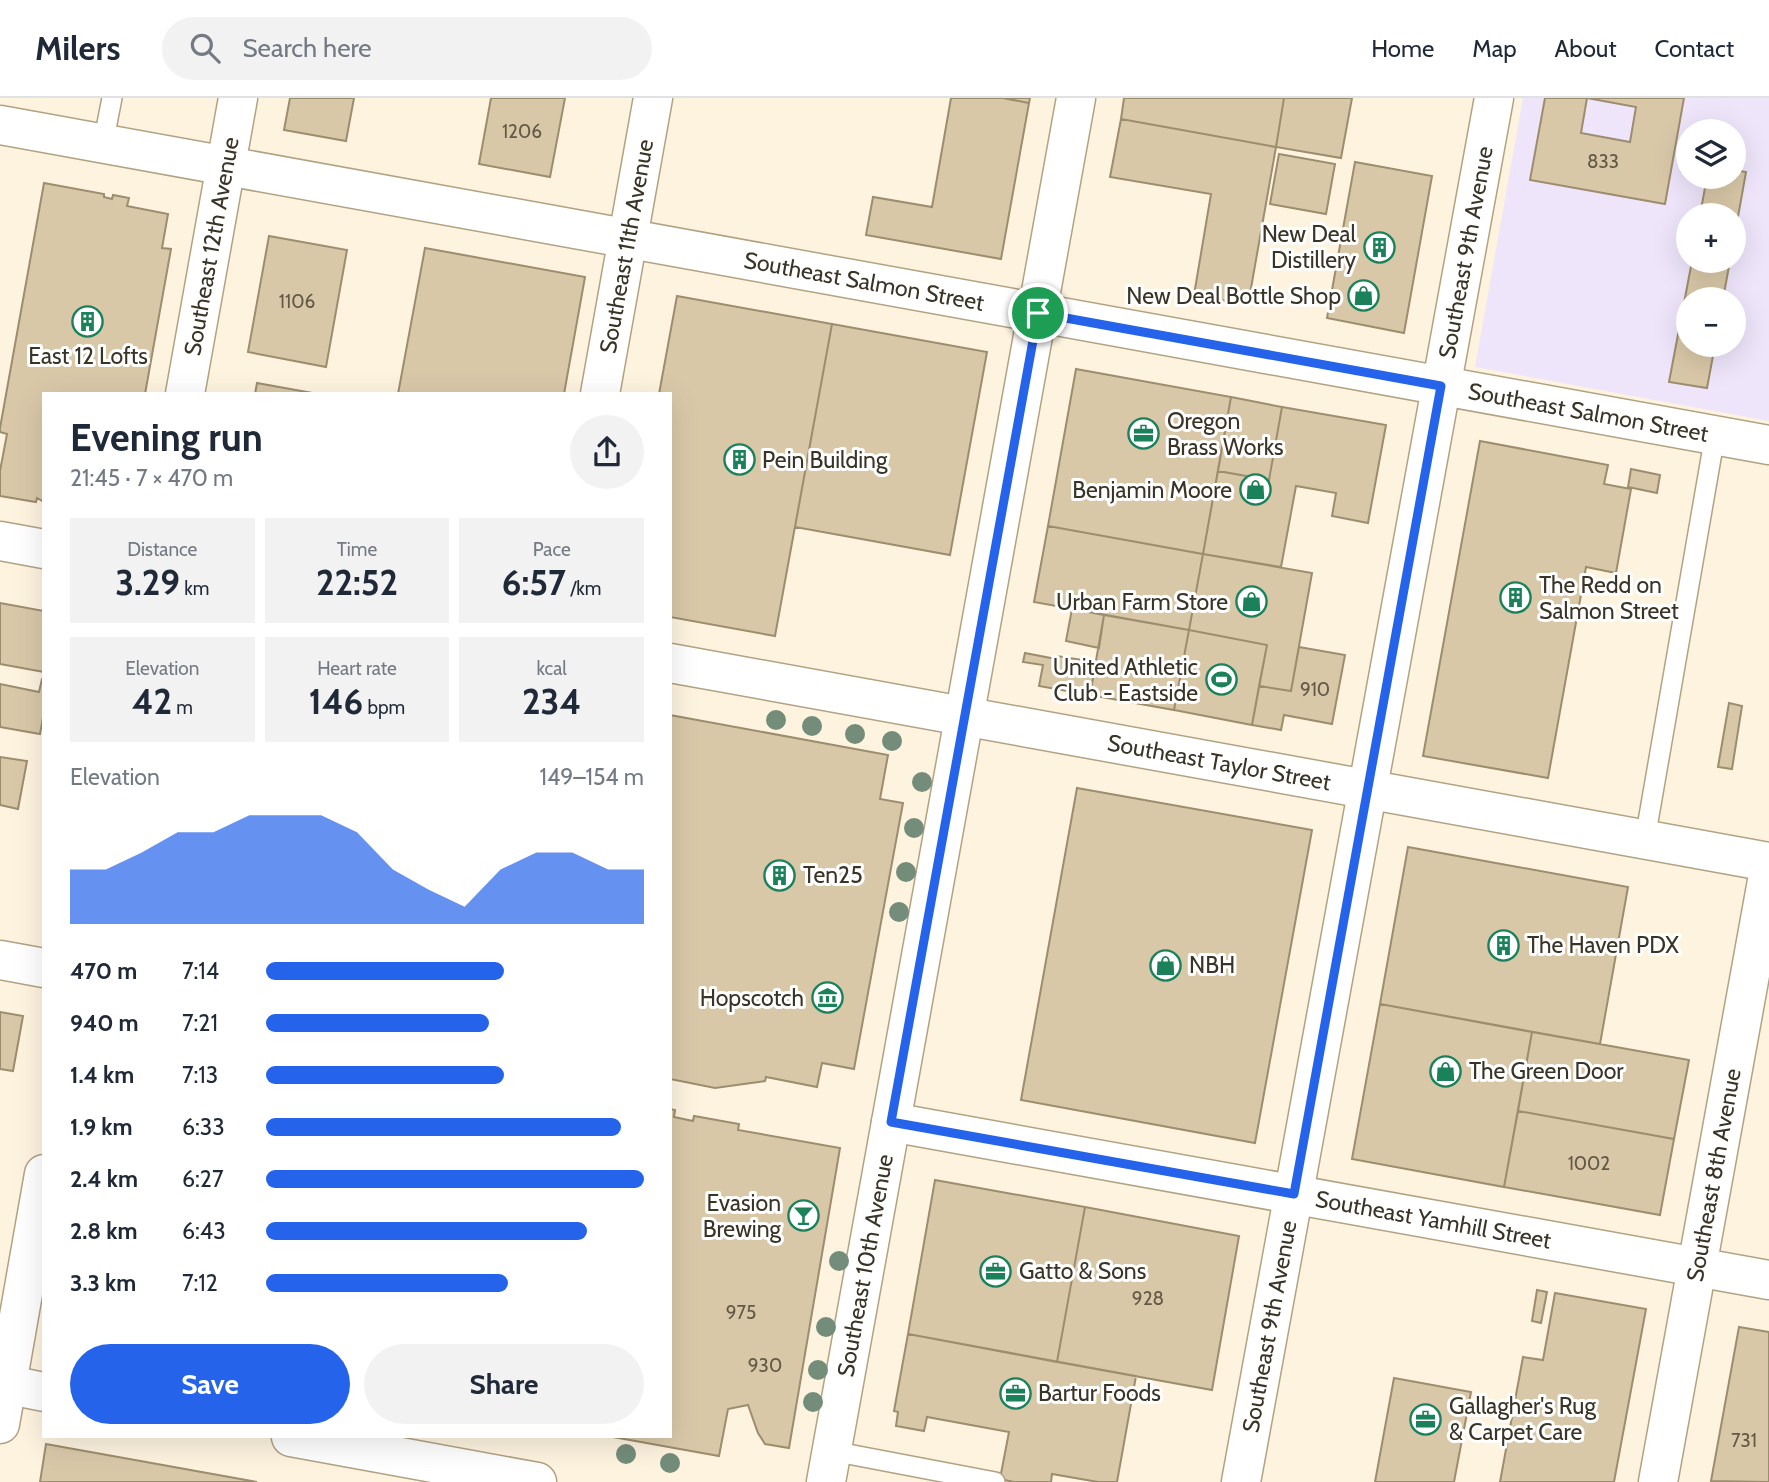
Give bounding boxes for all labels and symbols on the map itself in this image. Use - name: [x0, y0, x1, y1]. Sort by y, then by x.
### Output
- house number: 1206: [502, 120, 542, 143]
- street label: Southeast 12th Avenue: [178, 135, 245, 358]
- street label: Southeast 11th Avenue: [594, 137, 659, 356]
- street label: Southeast 9th Avenue: [1433, 144, 1499, 361]
- house number: 833: [1587, 150, 1619, 173]
- place label: New Deal Distillery: [1262, 220, 1357, 274]
- building icon: New Deal Distillery: [1362, 230, 1396, 264]
- street label: Southeast Salmon Street: [742, 246, 987, 317]
- shop icon: New Deal Bottle Shop: [1347, 279, 1381, 313]
- place label: New Deal Bottle Shop: [1126, 282, 1341, 310]
- pin: [1008, 283, 1068, 343]
- house number: 1106: [279, 290, 315, 313]
- building icon: East 12 Lofts: [71, 305, 105, 339]
- place label: East 12 Lofts: [28, 342, 148, 370]
- street label: Southeast Salmon Street: [1466, 377, 1711, 448]
- place label: Oregon Brass Works: [1167, 407, 1284, 461]
- office icon: Oregon Brass Works: [1127, 417, 1161, 451]
- building icon: Pein Building: [722, 443, 756, 477]
- place label: Pein Building: [762, 446, 888, 474]
- shop icon: Benjamin Moore: [1238, 473, 1272, 507]
- place label: Benjamin Moore: [1072, 476, 1232, 504]
- place label: The Redd on Salmon Street: [1539, 571, 1679, 625]
- building icon: The Redd on Salmon Street: [1499, 581, 1533, 615]
- shop icon: Urban Farm Store: [1234, 585, 1268, 619]
- place label: Urban Farm Store: [1056, 588, 1228, 616]
- place label: United Athletic Club - Eastside: [1053, 653, 1198, 707]
- sports icon: United Athletic Club - Eastside: [1204, 663, 1238, 697]
- house number: 910: [1300, 678, 1330, 701]
- street label: Southeast Taylor Street: [1105, 728, 1333, 796]
- building icon: Ten25: [763, 858, 797, 892]
- place label: Ten25: [803, 861, 863, 889]
- building icon: The Haven PDX: [1487, 928, 1521, 962]
- place label: The Haven PDX: [1527, 931, 1679, 959]
- shop icon: NBH: [1149, 948, 1183, 982]
- place label: NBH: [1189, 951, 1235, 979]
- museum icon: Hopscotch: [810, 981, 844, 1015]
- place label: Hopscotch: [700, 984, 804, 1012]
- shop icon: The Green Door: [1429, 1054, 1463, 1088]
- place label: The Green Door: [1469, 1057, 1624, 1085]
- street label: Southeast 8th Avenue: [1681, 1066, 1747, 1284]
- street label: Southeast 10th Avenue: [831, 1152, 899, 1379]
- house number: 1002: [1568, 1152, 1610, 1175]
- street label: Southeast Yamhill Street: [1313, 1185, 1554, 1255]
- place label: Evasion Brewing: [703, 1189, 782, 1243]
- bar icon: Evasion Brewing: [787, 1199, 821, 1233]
- street label: Southeast 9th Avenue: [1236, 1218, 1303, 1435]
- office icon: Gatto & Sons: [979, 1254, 1013, 1288]
- place label: Gatto & Sons: [1019, 1257, 1146, 1285]
- house number: 928: [1132, 1287, 1164, 1310]
- house number: 975: [726, 1301, 756, 1324]
- house number: 930: [748, 1354, 782, 1377]
- office icon: Bartur Foods: [998, 1376, 1032, 1410]
- place label: Bartur Foods: [1038, 1379, 1161, 1407]
- place label: Gallagher's Rug & Carpet Care: [1449, 1392, 1596, 1446]
- office icon: Gallagher's Rug & Carpet Care: [1409, 1402, 1443, 1436]
- house number: 731: [1731, 1429, 1757, 1452]

